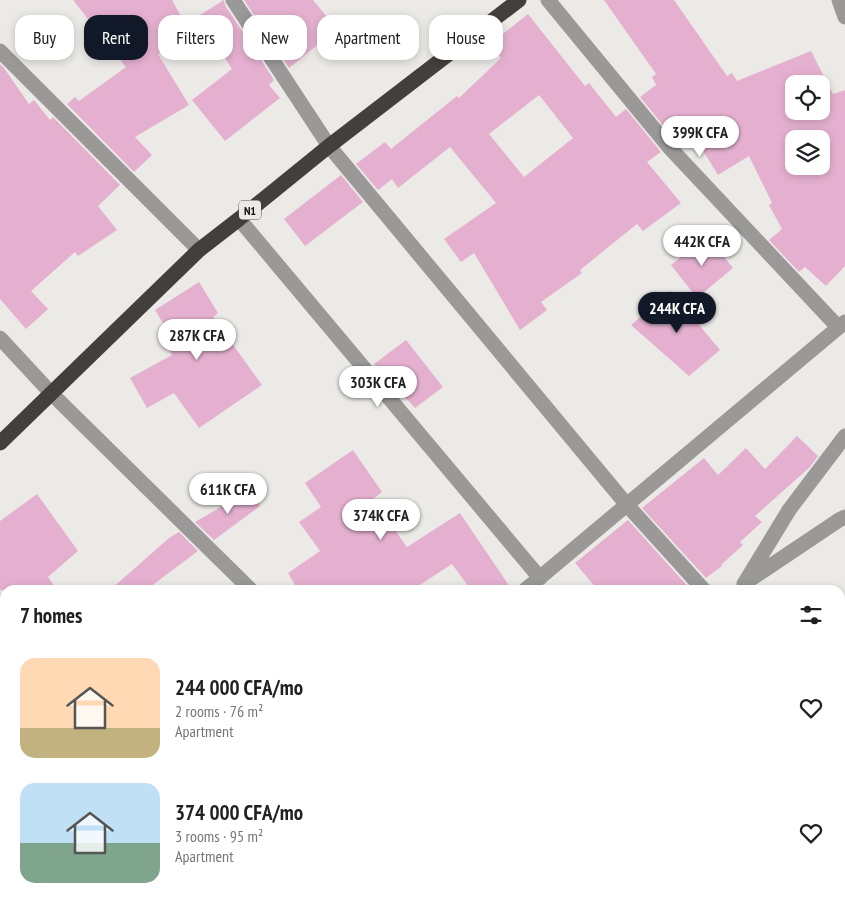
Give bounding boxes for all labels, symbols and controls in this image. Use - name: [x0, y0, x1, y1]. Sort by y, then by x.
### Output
- chip: Buy: [15, 15, 74, 60]
- chip: Rent: [84, 15, 148, 60]
- chip: Filters: [158, 15, 233, 60]
- chip: New: [243, 15, 307, 60]
- chip: Apartment: [317, 15, 419, 60]
- chip: House: [429, 15, 503, 60]
- map controls: [785, 75, 830, 175]
- button: locate: [785, 75, 830, 120]
- pin: 399K CFA: [648, 116, 752, 158]
- text: 399K CFA: [672, 122, 728, 142]
- button: layers: [785, 130, 830, 175]
- road number: N1: [239, 200, 261, 220]
- pin: 442K CFA: [650, 224, 754, 267]
- text: 442K CFA: [674, 231, 730, 251]
- pin: 244K CFA: [625, 292, 729, 334]
- text: 244K CFA: [649, 298, 705, 318]
- pin: 287K CFA: [145, 318, 249, 361]
- text: 287K CFA: [169, 325, 225, 345]
- pin: 303K CFA: [326, 366, 430, 408]
- text: 303K CFA: [350, 372, 406, 392]
- pin: 611K CFA: [176, 472, 280, 515]
- text: 611K CFA: [200, 479, 256, 499]
- pin: 374K CFA: [329, 498, 433, 541]
- text: 374K CFA: [353, 505, 409, 525]
- icon: filters: [797, 601, 825, 629]
- text: 7 homes: [20, 602, 82, 629]
- text: 244 000 CFA/mo: [175, 674, 303, 701]
- icon: home: [60, 678, 120, 738]
- icon: heart: [797, 694, 825, 722]
- text: 2 rooms · 76 m²: [175, 701, 263, 721]
- text: Apartment: [175, 721, 234, 741]
- text: 374 000 CFA/mo: [175, 799, 303, 826]
- icon: home: [60, 803, 120, 863]
- icon: heart: [797, 819, 825, 847]
- text: 3 rooms · 95 m²: [175, 826, 263, 846]
- text: Apartment: [175, 846, 234, 866]

